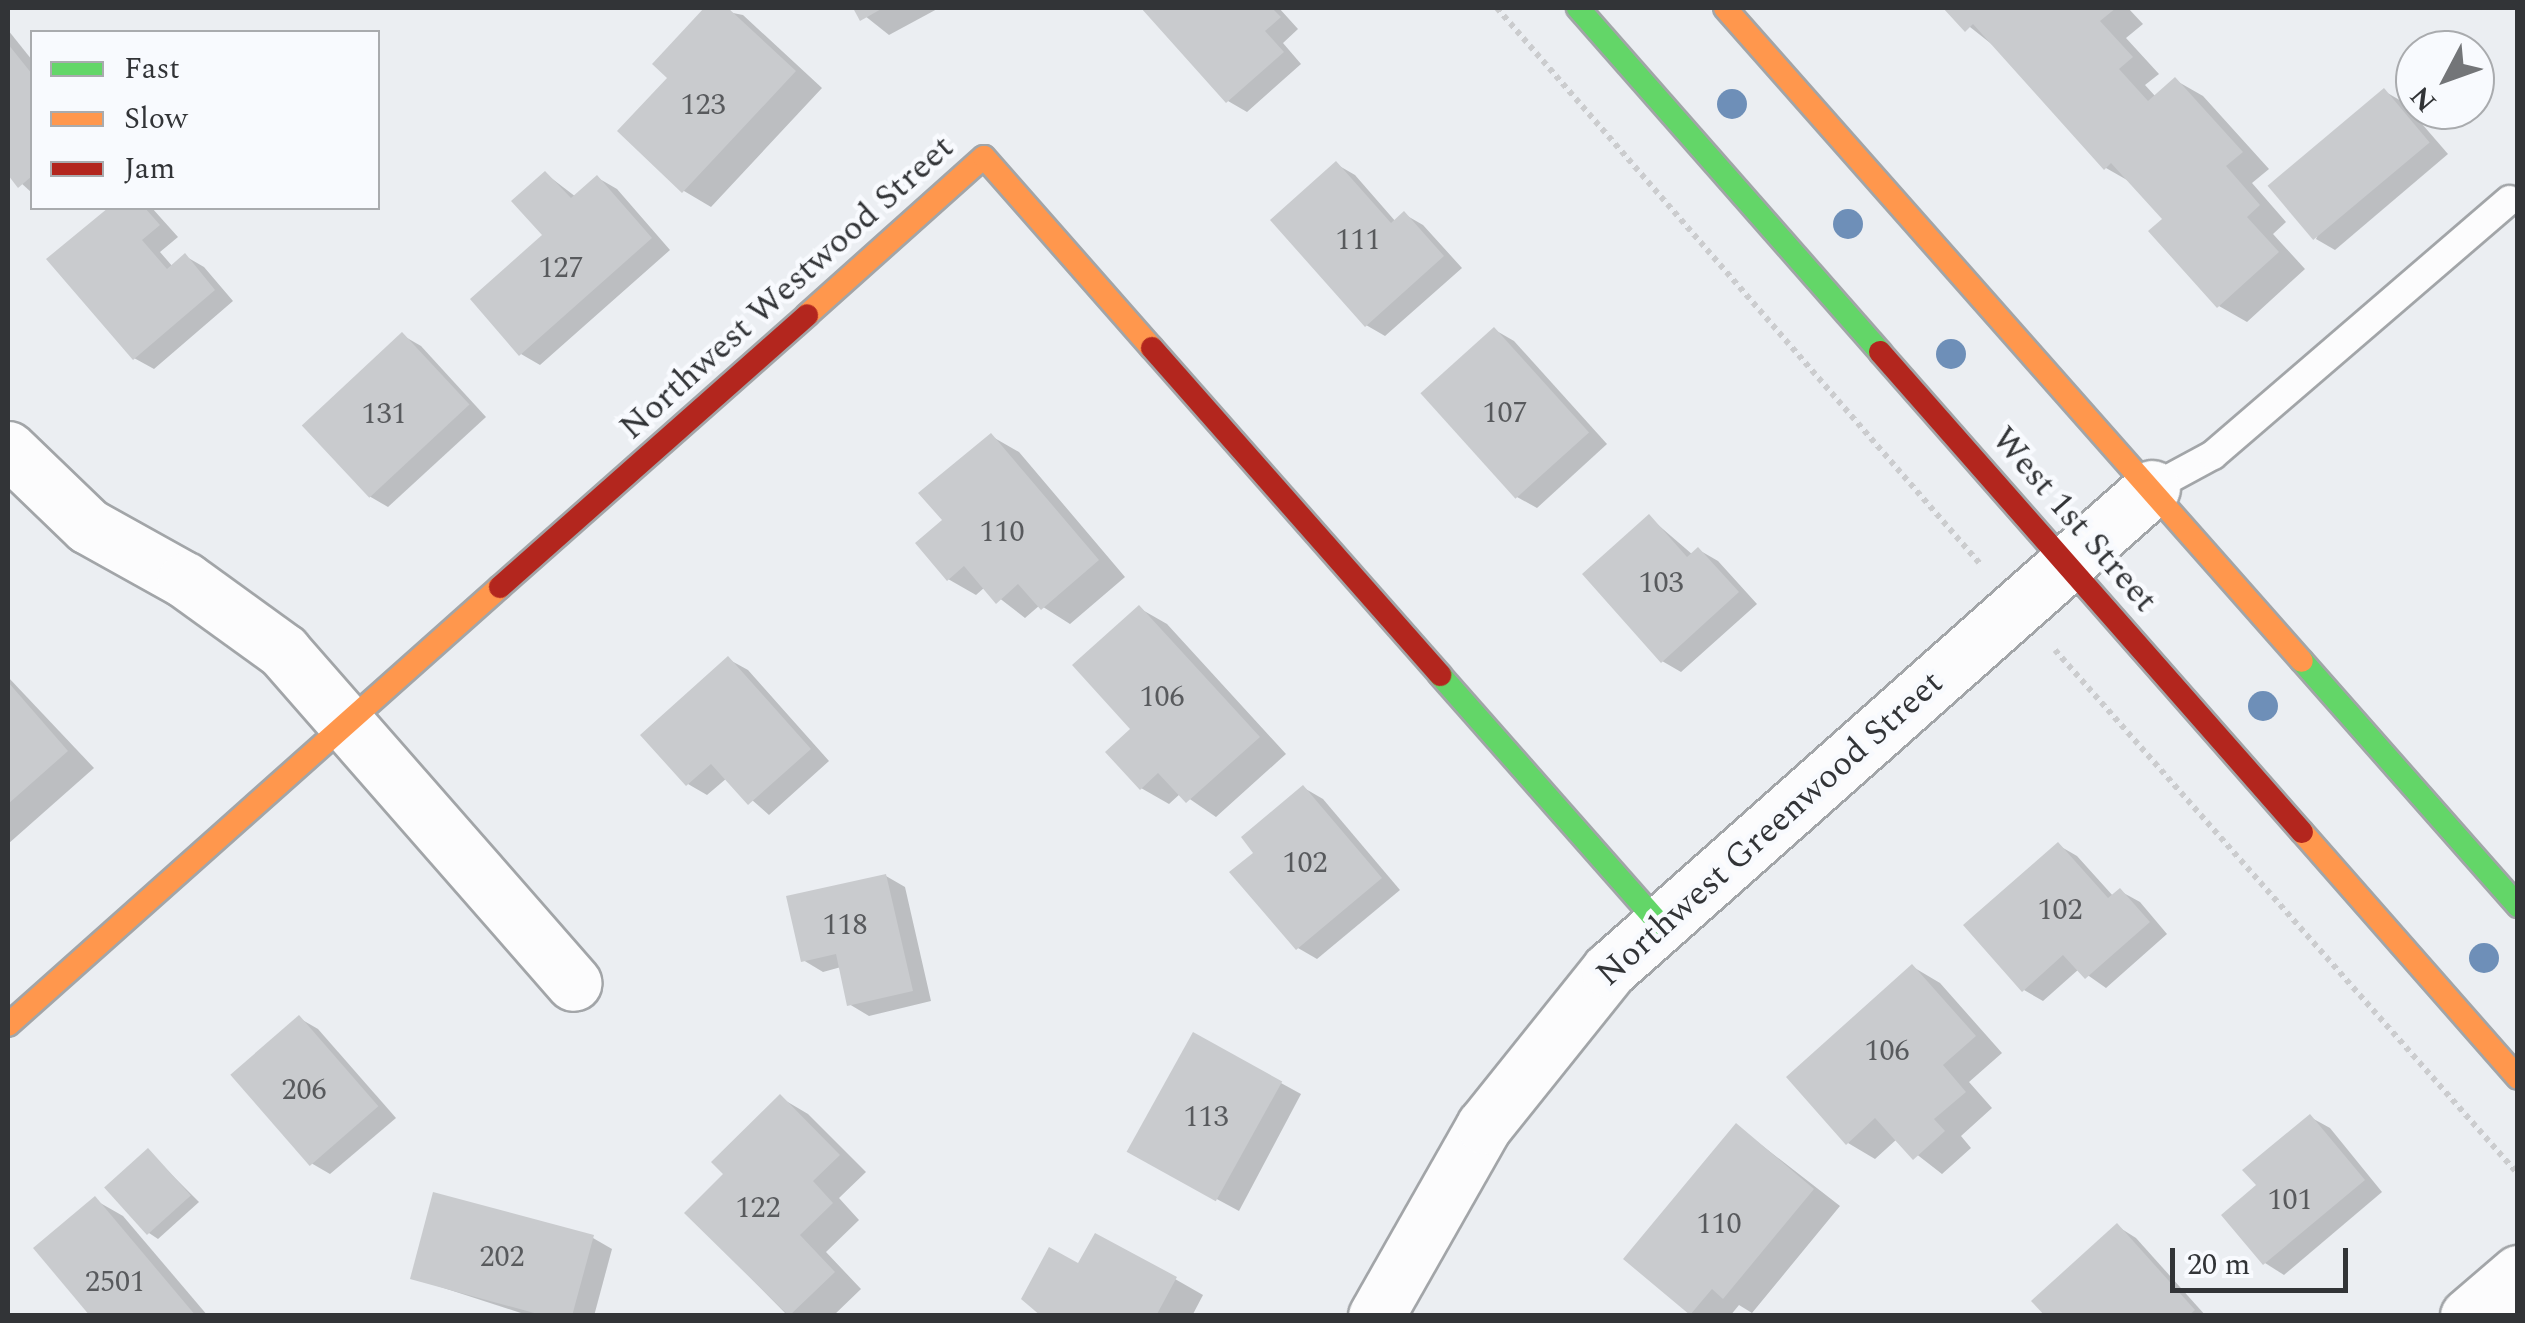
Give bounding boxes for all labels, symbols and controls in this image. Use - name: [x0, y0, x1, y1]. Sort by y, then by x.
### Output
- legend: [30, 30, 380, 210]
- north arrow: [2395, 30, 2495, 130]
- text: Fast: [124, 46, 180, 92]
- text: N: [2400, 76, 2447, 121]
- house number: 123: [681, 87, 725, 123]
- text: Slow: [124, 96, 188, 142]
- street label: Northwest Westwood Street: [611, 127, 963, 449]
- text: Jam: [124, 146, 175, 192]
- house number: 111: [1336, 222, 1380, 258]
- house number: 127: [539, 250, 583, 286]
- house number: 107: [1483, 395, 1527, 431]
- house number: 131: [362, 396, 406, 432]
- street label: West 1st Street: [1982, 419, 2166, 621]
- house number: 110: [980, 514, 1024, 550]
- house number: 103: [1639, 565, 1683, 601]
- street label: Northwest Greenwood Street: [1588, 662, 1952, 996]
- house number: 106: [1140, 679, 1184, 715]
- house number: 102: [1283, 845, 1327, 881]
- house number: 102: [2038, 892, 2082, 928]
- house number: 118: [823, 907, 867, 943]
- house number: 106: [1865, 1033, 1909, 1069]
- house number: 206: [282, 1072, 326, 1108]
- house number: 113: [1184, 1099, 1228, 1135]
- house number: 101: [2268, 1182, 2312, 1218]
- house number: 122: [736, 1190, 780, 1226]
- house number: 110: [1697, 1206, 1741, 1242]
- scale bar: [2175, 1228, 2352, 1290]
- house number: 202: [480, 1239, 524, 1275]
- text: 20 m: [2187, 1242, 2250, 1288]
- house number: 2501: [85, 1264, 145, 1300]

